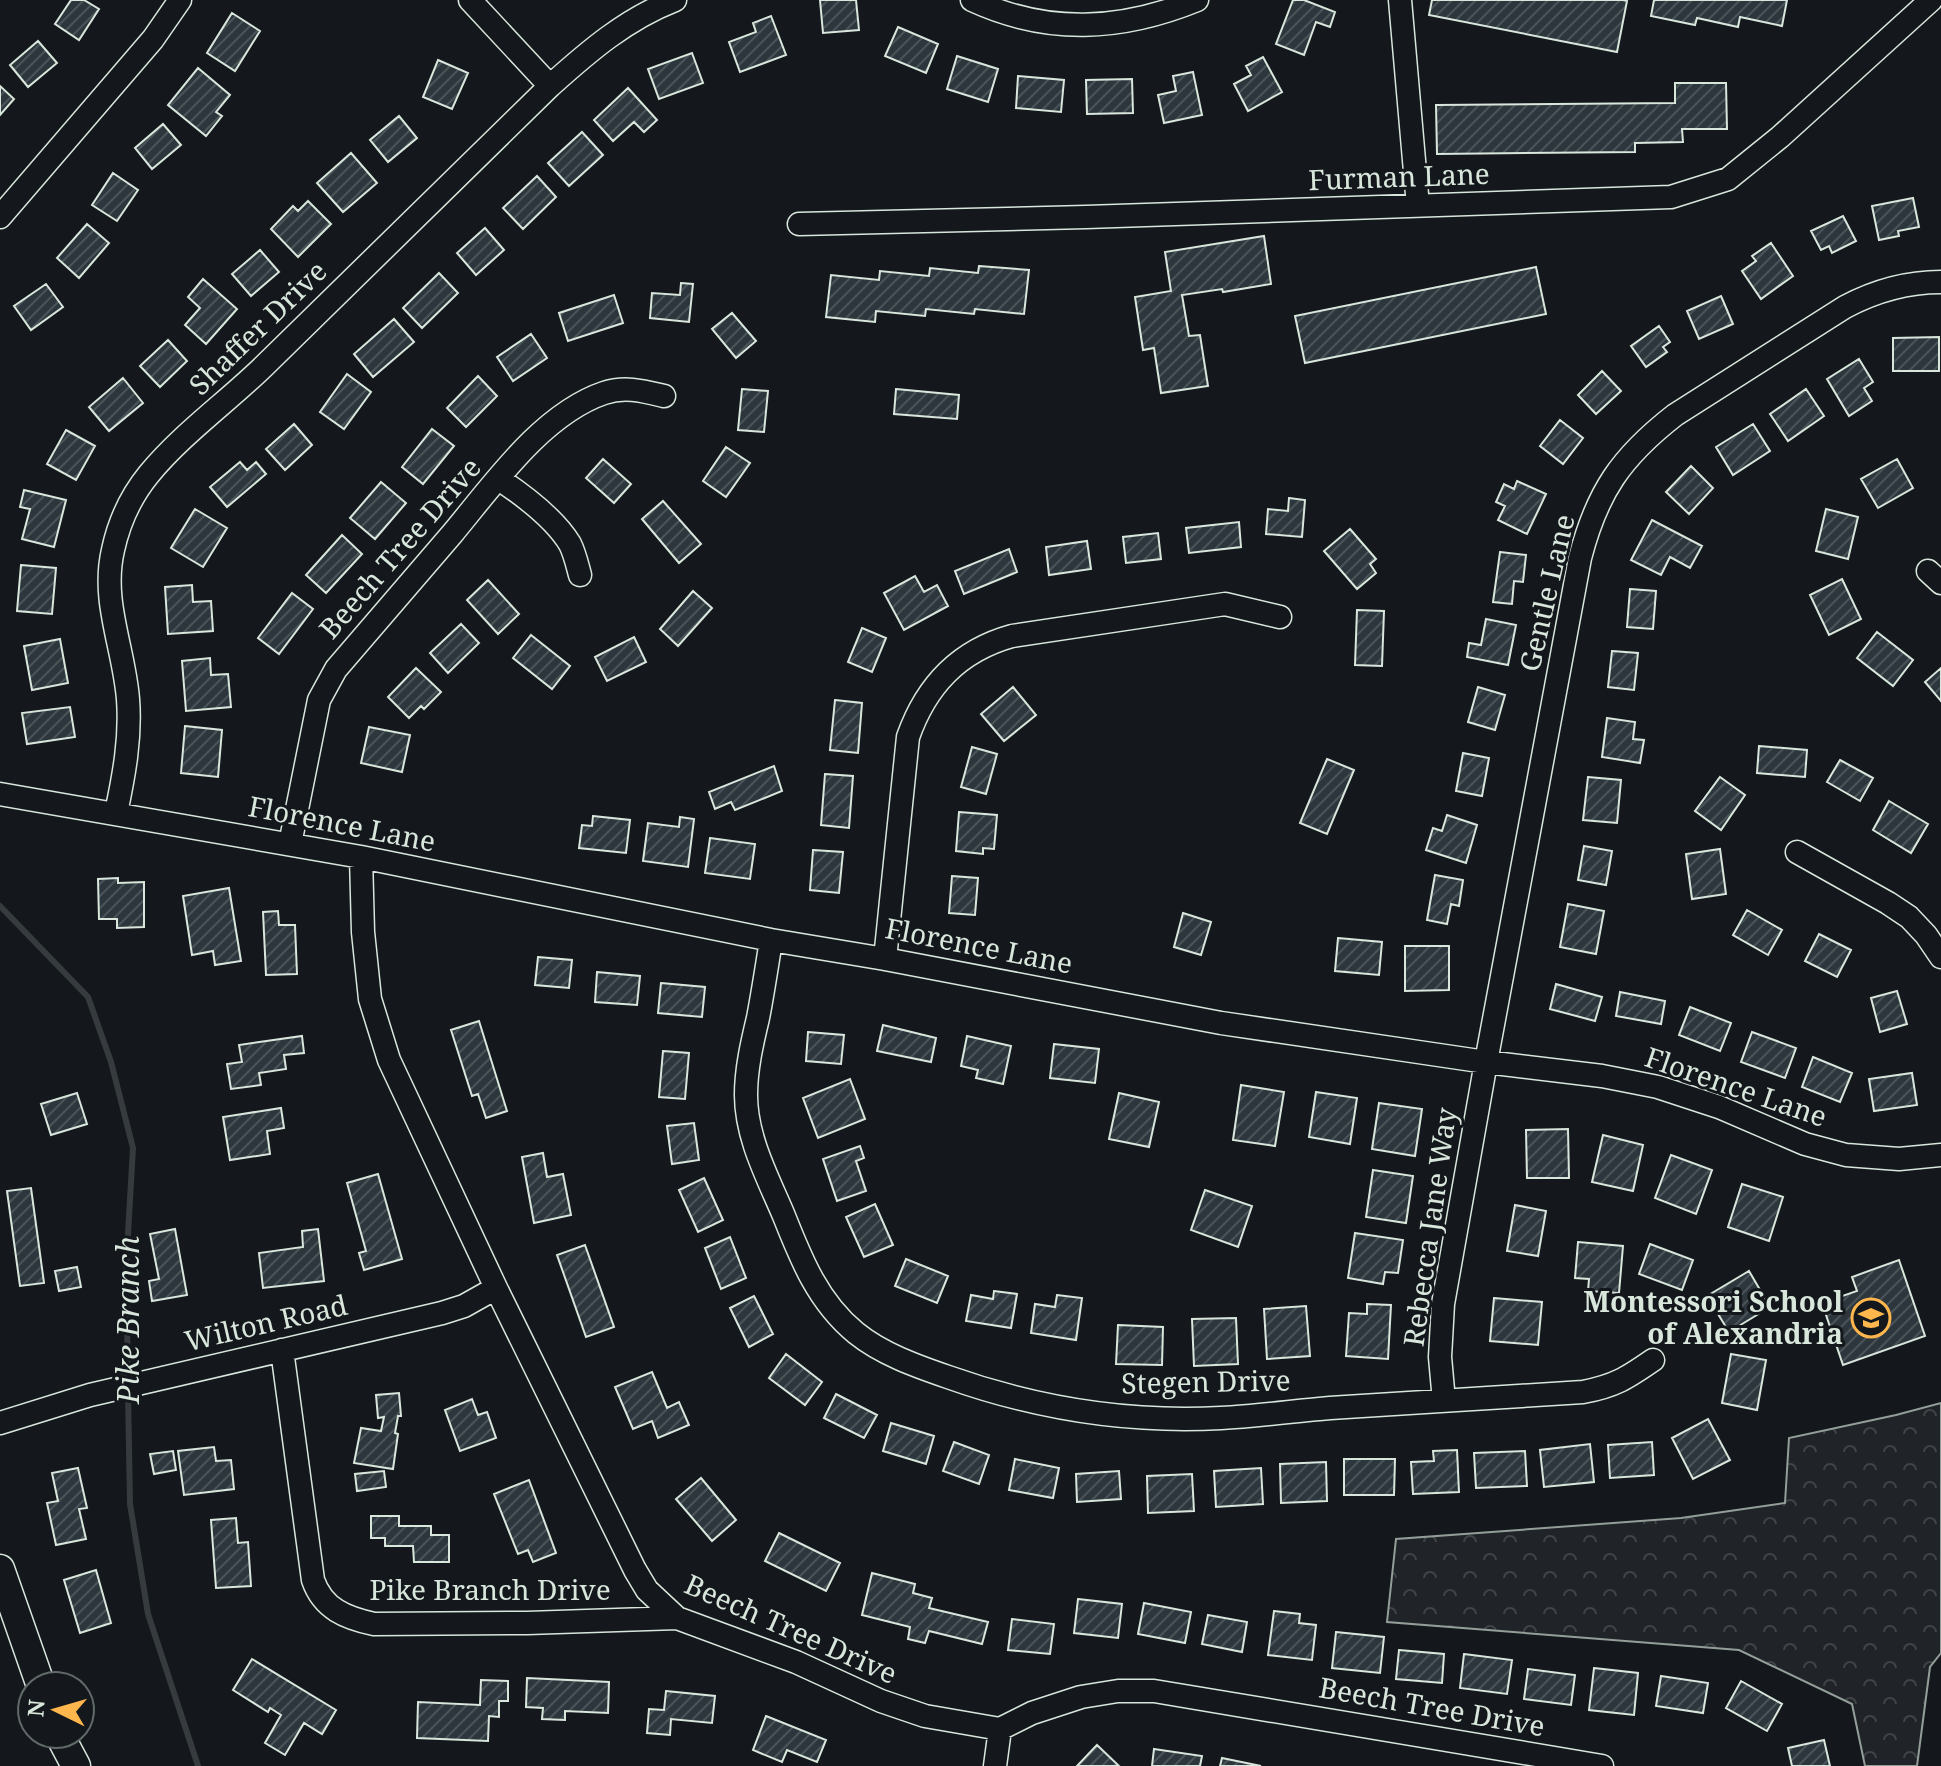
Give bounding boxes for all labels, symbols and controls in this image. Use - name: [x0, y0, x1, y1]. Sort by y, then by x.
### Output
- street label: Furman Lane: [1308, 154, 1490, 198]
- street label: Shaffer Drive: [180, 252, 334, 403]
- street label: Beech Tree Drive: [310, 449, 489, 646]
- street label: Gentle Lane: [1510, 511, 1583, 675]
- street label: Florence Lane: [245, 786, 439, 860]
- street label: Florence Lane: [882, 908, 1076, 982]
- street label: Florence Lane: [1640, 1037, 1832, 1135]
- street label: Rebecca Jane Way: [1393, 1105, 1465, 1349]
- water label: Pike Branch: [107, 1236, 148, 1405]
- place label: Montessori School of Alexandria: [1583, 1282, 1843, 1352]
- street label: Wilton Road: [181, 1285, 351, 1359]
- school or university icon: Montessori School of Alexandria: [1850, 1297, 1892, 1339]
- street label: Stegen Drive: [1121, 1361, 1291, 1401]
- street label: Beech Tree Drive: [679, 1564, 903, 1692]
- street label: Pike Branch Drive: [369, 1570, 611, 1608]
- street label: Beech Tree Drive: [1316, 1667, 1548, 1745]
- north arrow: [16, 1670, 96, 1750]
- text: N: [19, 1698, 51, 1718]

